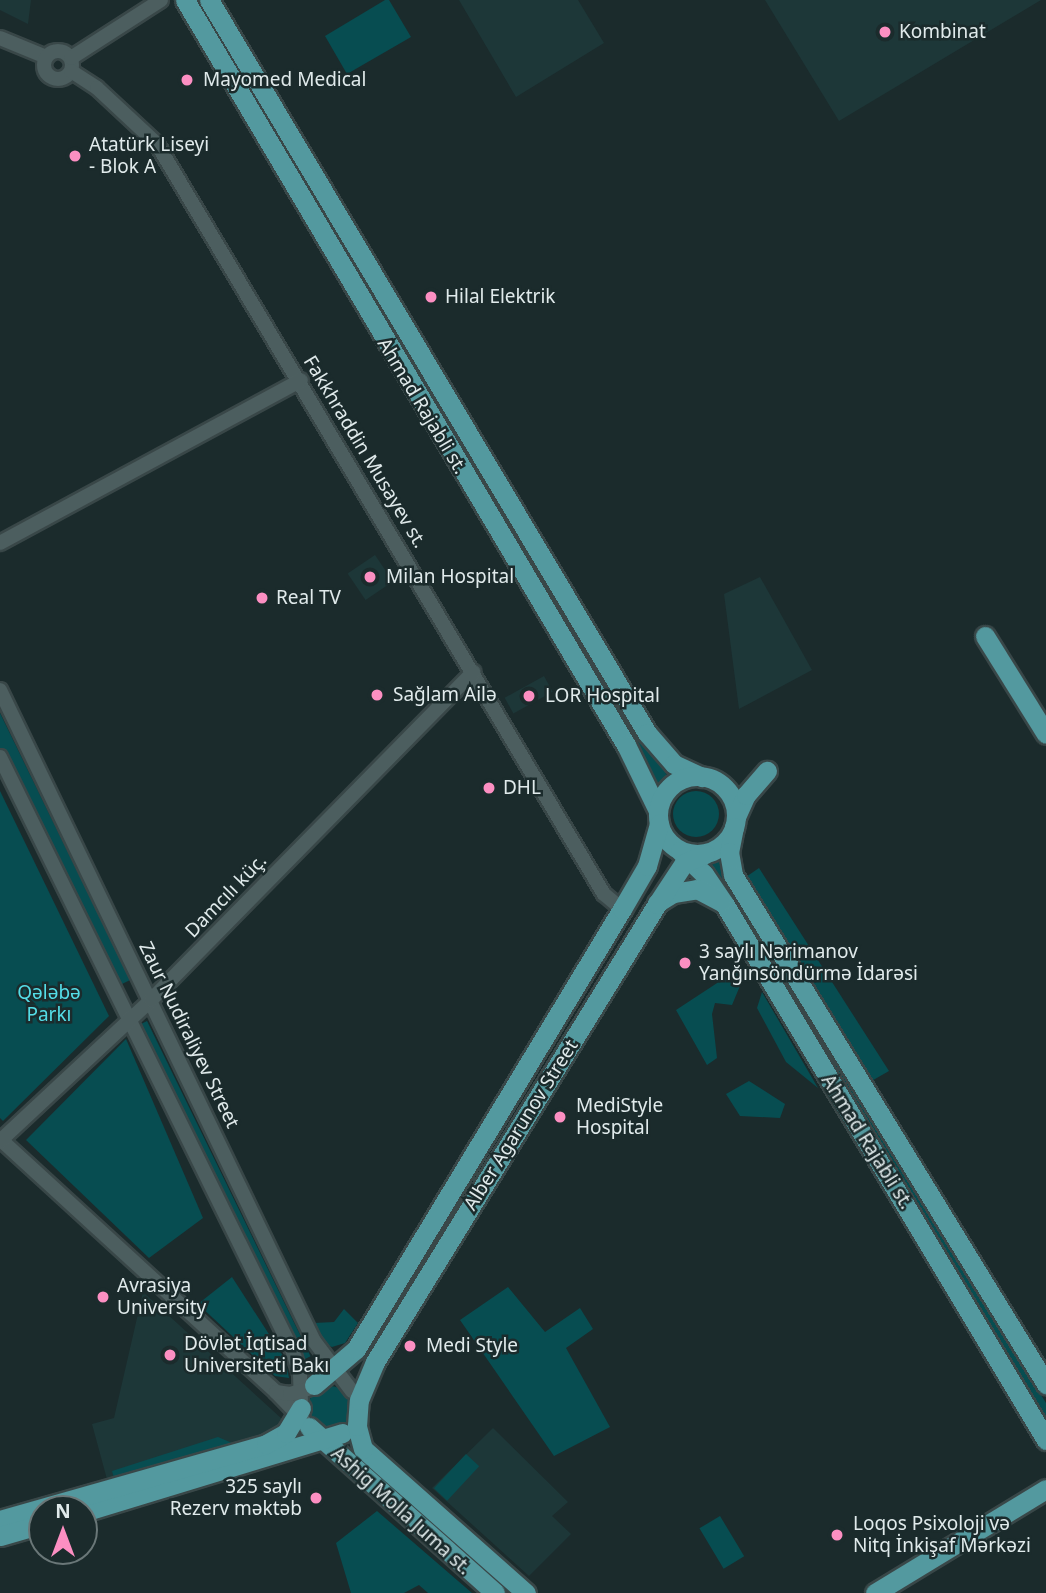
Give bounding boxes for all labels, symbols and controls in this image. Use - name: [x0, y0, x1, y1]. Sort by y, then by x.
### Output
- place label: Kombinat: [899, 21, 986, 43]
- marker: Kombinat: [877, 24, 893, 40]
- place label: Mayomed Medical: [203, 69, 366, 91]
- marker: Mayomed Medical: [177, 70, 197, 90]
- place label: Atatürk Liseyi - Blok A: [89, 134, 209, 178]
- marker: Atatürk Liseyi - Blok A: [67, 148, 83, 164]
- place label: Hilal Elektrik: [445, 286, 555, 308]
- marker: Hilal Elektrik: [423, 289, 439, 305]
- street label: Ahmad Rajabli st.: [372, 334, 472, 478]
- street label: Fakkhraddin Musayev st.: [299, 352, 431, 552]
- place label: Milan Hospital: [386, 566, 514, 588]
- marker: Milan Hospital: [360, 567, 380, 587]
- place label: Real TV: [276, 587, 341, 609]
- marker: Real TV: [254, 590, 270, 606]
- place label: Sağlam Ailə: [393, 684, 497, 706]
- marker: Sağlam Ailə: [367, 685, 387, 705]
- place label: LOR Hospital: [545, 685, 660, 707]
- marker: LOR Hospital: [519, 686, 539, 706]
- place label: DHL: [503, 777, 541, 799]
- marker: DHL: [481, 780, 497, 796]
- street label: Damcılı küç.: [181, 850, 271, 942]
- street label: Zaur Nudiraliyev Street: [134, 938, 244, 1132]
- place label: 3 saylı Nərimanov Yanğınsöndürmə İdarəsi: [699, 941, 918, 985]
- marker: 3 saylı Nərimanov Yanğınsöndürmə İdarəsi: [677, 955, 693, 971]
- park label: Qələbə Parkı: [17, 982, 81, 1026]
- street label: Alber Agarunov Street: [459, 1036, 583, 1214]
- street label: Ahmad Rajabli st.: [816, 1070, 918, 1214]
- place label: MediStyle Hospital: [576, 1095, 663, 1139]
- marker: MediStyle Hospital: [550, 1107, 570, 1127]
- place label: Avrasiya University: [117, 1275, 206, 1319]
- marker: Avrasiya University: [95, 1289, 111, 1305]
- place label: Dövlət İqtisad Universiteti Bakı: [184, 1333, 329, 1377]
- place label: Medi Style: [426, 1335, 518, 1357]
- marker: Medi Style: [400, 1336, 420, 1356]
- marker: Dövlət İqtisad Universiteti Bakı: [162, 1347, 178, 1363]
- street label: Ashig Molla Juma st.: [326, 1442, 476, 1580]
- place label: 325 saylı Rezerv məktəb: [170, 1476, 302, 1520]
- marker: 325 saylı Rezerv məktəb: [308, 1490, 324, 1506]
- north arrow: [28, 1495, 98, 1565]
- text: N: [55, 1498, 71, 1524]
- place label: Loqos Psixoloji və Nitq İnkişaf Mərkəzi: [853, 1513, 1031, 1557]
- marker: Loqos Psixoloji və Nitq İnkişaf Mərkəzi: [827, 1525, 847, 1545]

